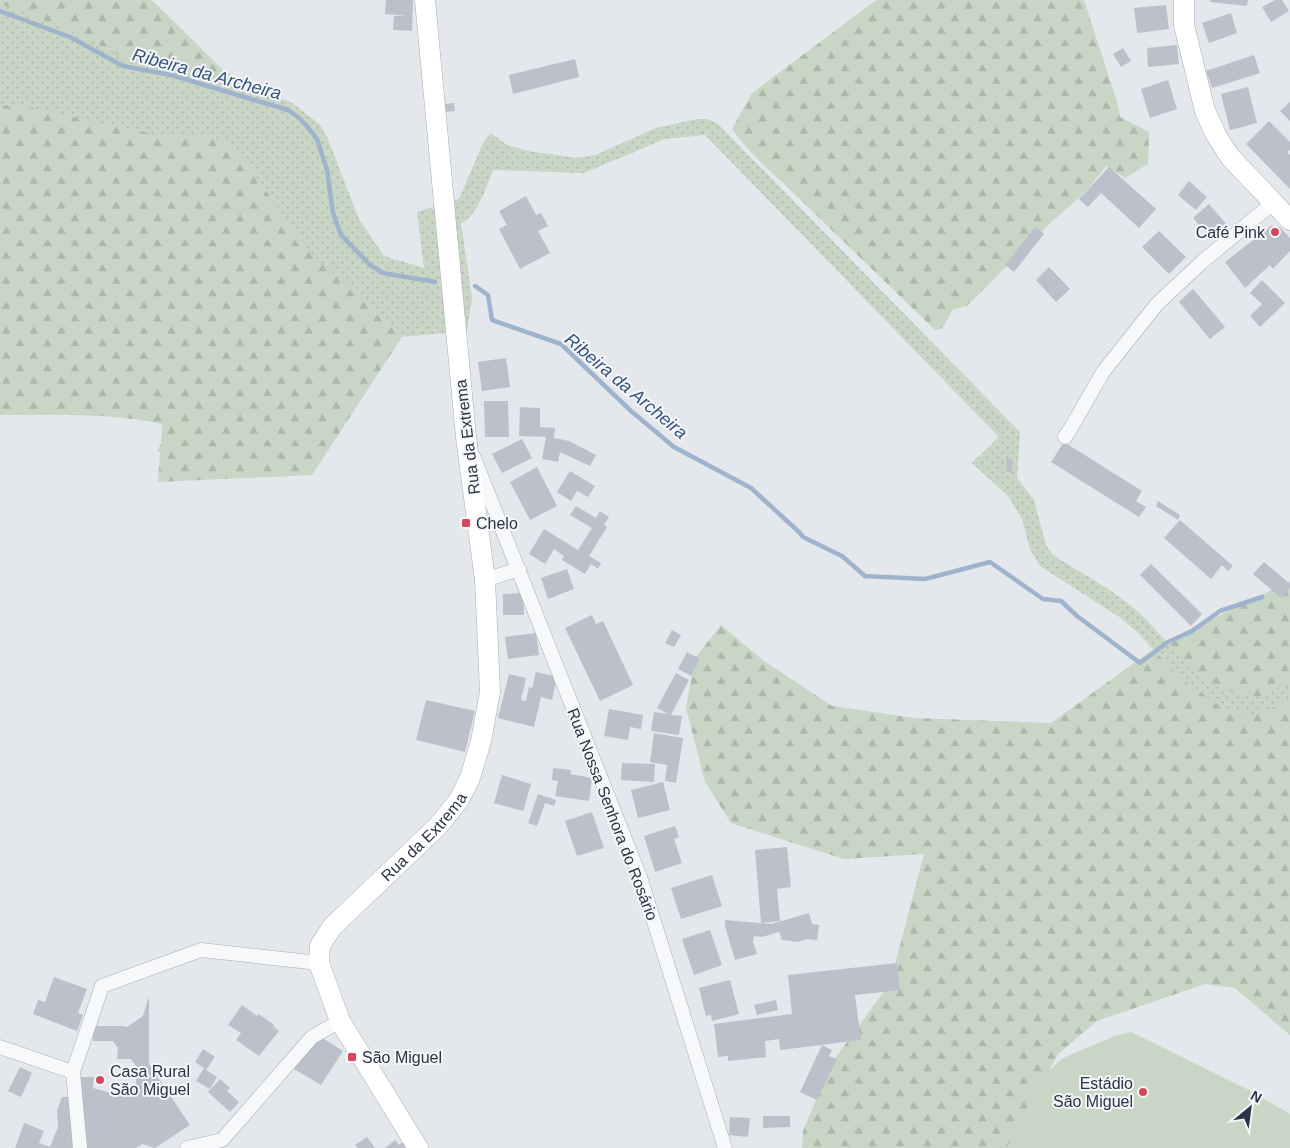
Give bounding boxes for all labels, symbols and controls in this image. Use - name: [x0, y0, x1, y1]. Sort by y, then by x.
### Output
- water label: Ribeira da Archeira: [130, 44, 284, 104]
- place label: Café Pink: [1196, 224, 1266, 241]
- marker: Café Pink: [1269, 226, 1281, 238]
- water label: Ribeira da Archeira: [561, 329, 691, 443]
- street label: Rua da Extrema: [452, 378, 483, 495]
- place label: Chelo: [476, 515, 518, 532]
- marker: Chelo: [460, 517, 472, 529]
- street label: Rua Nossa Senhora do Rosário: [564, 706, 661, 923]
- street label: Rua da Extrema: [378, 790, 470, 885]
- place label: São Miguel: [362, 1049, 442, 1066]
- marker: São Miguel: [346, 1051, 358, 1063]
- place label: Casa Rural São Miguel: [110, 1063, 190, 1098]
- marker: Casa Rural São Miguel: [94, 1074, 106, 1086]
- place label: Estádio São Miguel: [1053, 1075, 1133, 1110]
- north arrow: [1225, 1083, 1275, 1133]
- marker: Estádio São Miguel: [1137, 1086, 1149, 1098]
- text: N: [1248, 1087, 1265, 1106]

